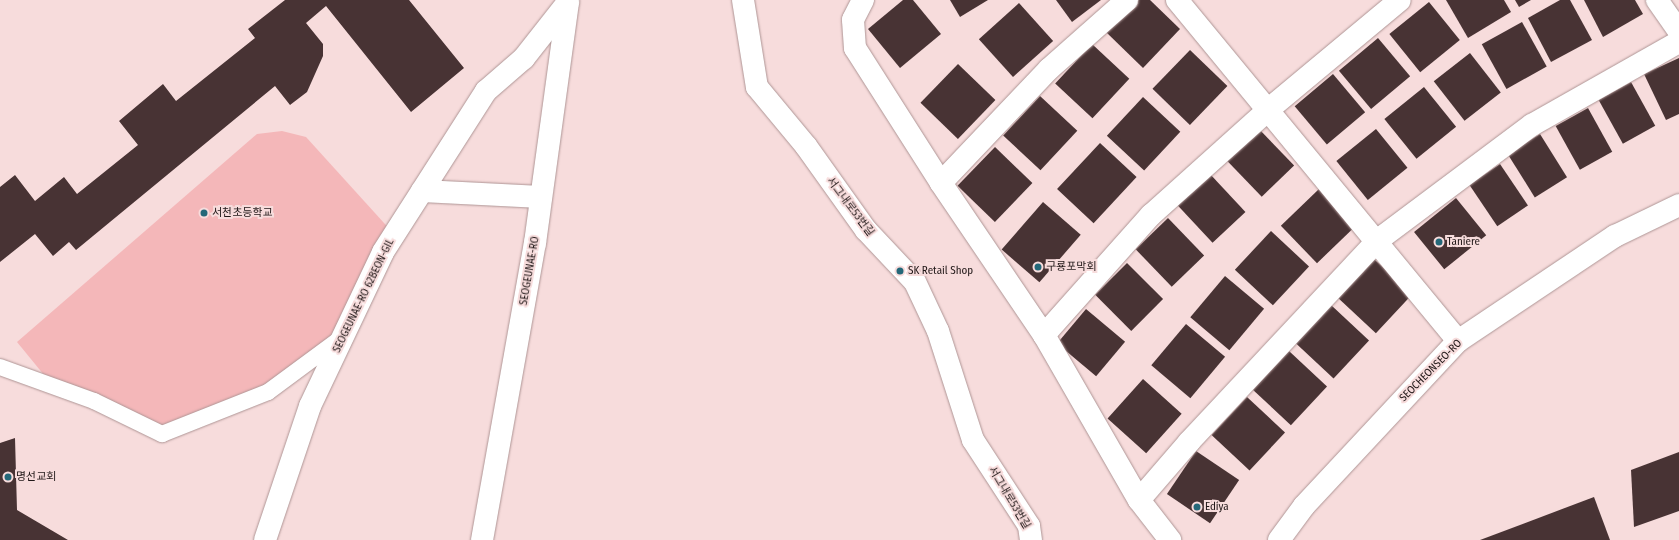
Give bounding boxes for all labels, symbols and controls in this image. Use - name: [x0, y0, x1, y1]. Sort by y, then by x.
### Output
- street label: 서그내로53번길: [823, 175, 877, 239]
- place label: 서천초등학교: [212, 206, 273, 220]
- marker: 서천초등학교: [199, 208, 209, 218]
- place label: Taniere: [1447, 235, 1480, 249]
- street label: SEOGEUNAE-RO: [517, 236, 543, 306]
- street label: SEOGEUNAE-RO 62BEON-GIL: [331, 237, 397, 355]
- marker: Taniere: [1434, 237, 1444, 247]
- place label: 구룡포막회: [1046, 260, 1097, 274]
- marker: 구룡포막회: [1033, 262, 1043, 272]
- place label: SK Retail Shop: [908, 264, 973, 278]
- marker: SK Retail Shop: [895, 266, 905, 276]
- street label: SEOCHEONSEO-RO: [1397, 337, 1465, 405]
- street label: 서그내로53번길: [985, 464, 1033, 532]
- place label: 명선교회: [16, 470, 56, 484]
- marker: 명선교회: [3, 472, 13, 482]
- place label: Ediya: [1205, 500, 1229, 514]
- marker: Ediya: [1192, 502, 1202, 512]

